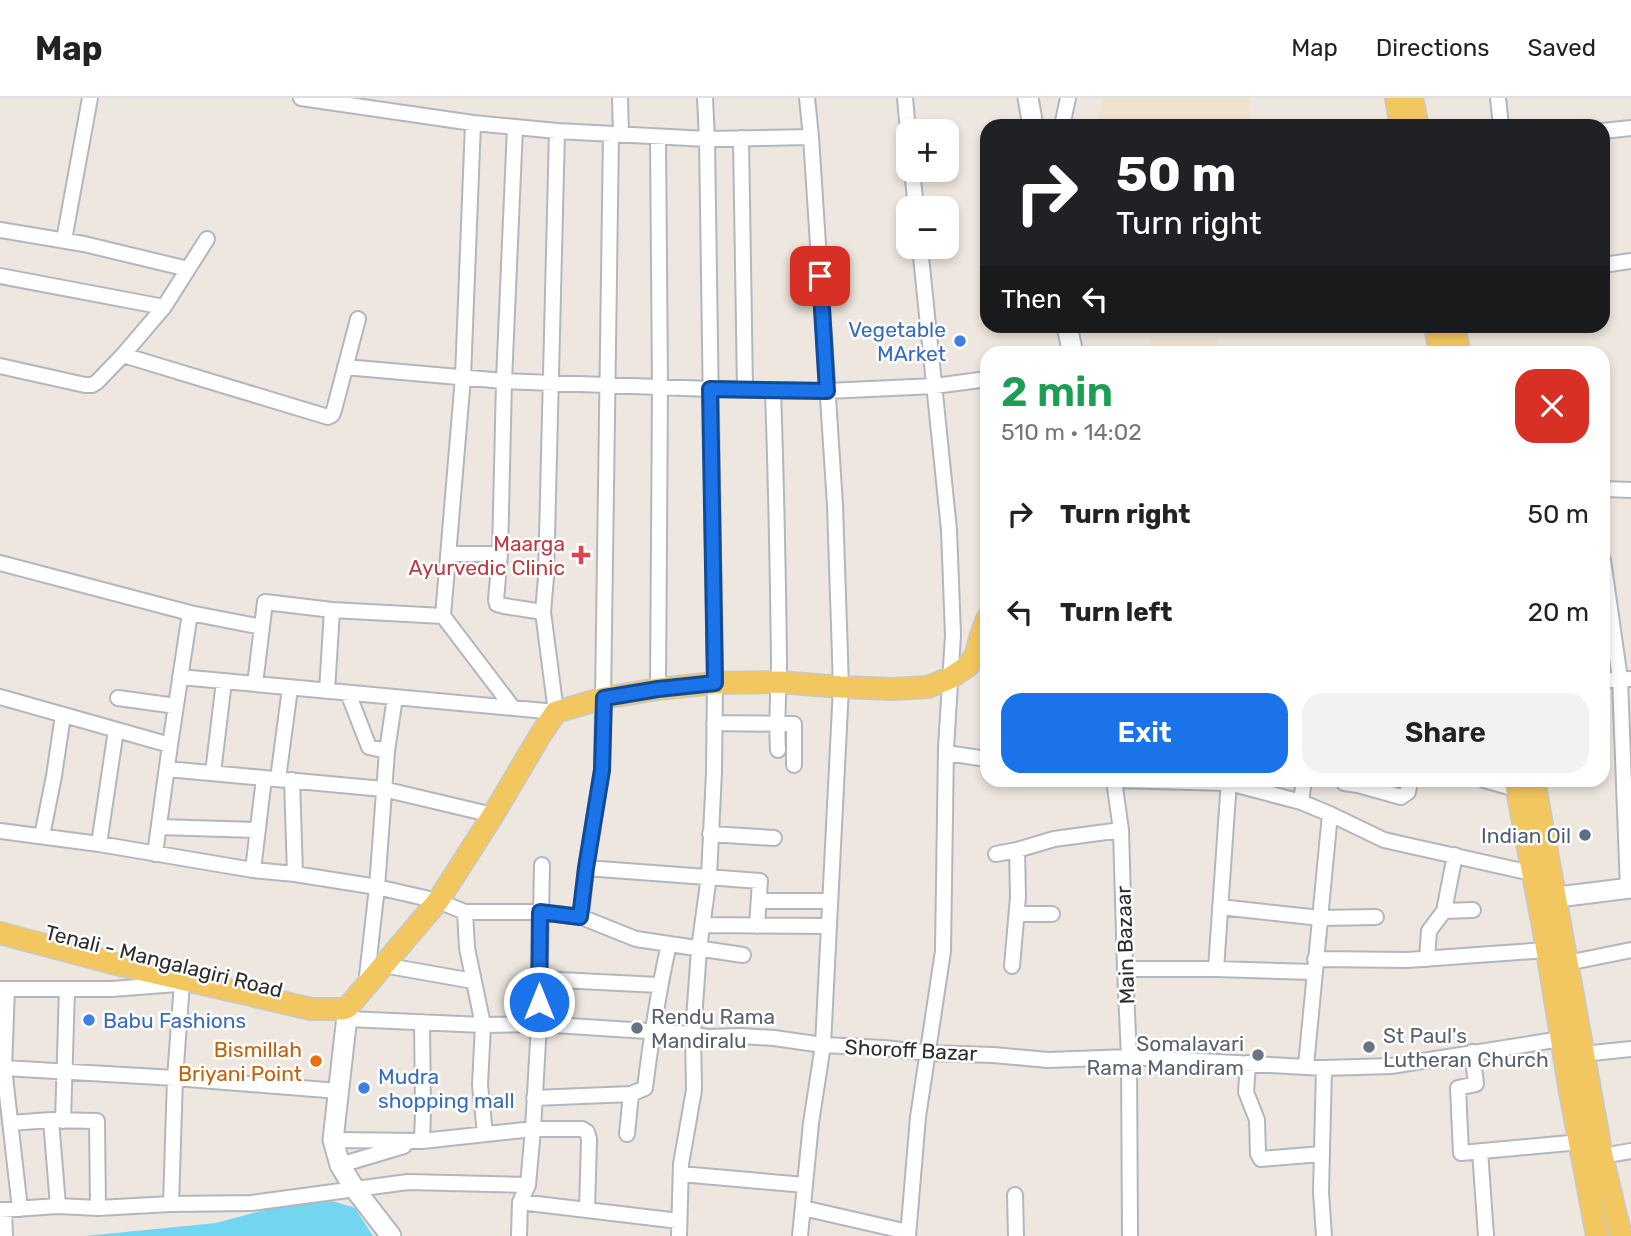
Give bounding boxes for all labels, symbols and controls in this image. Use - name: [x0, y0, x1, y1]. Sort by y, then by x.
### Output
- text: Map: [35, 29, 103, 68]
- text: Map: [1291, 34, 1338, 62]
- text: Directions: [1376, 34, 1489, 62]
- text: Saved: [1527, 34, 1596, 62]
- map controls: [896, 119, 959, 259]
- button: +: [896, 119, 959, 182]
- text: 50 m: [1116, 145, 1236, 203]
- icon: right: [1001, 147, 1092, 238]
- button: −: [896, 196, 959, 259]
- text: Turn right: [1116, 204, 1261, 242]
- pin: [790, 246, 850, 306]
- icon: arrive: [801, 257, 839, 295]
- icon: left: [1076, 280, 1114, 318]
- text: Then: [1001, 284, 1062, 315]
- place label: Vegetable MArket: [848, 317, 946, 366]
- marker: Vegetable MArket: [952, 333, 968, 349]
- text: 2 min: [1001, 367, 1113, 417]
- button: close: [1515, 369, 1589, 443]
- text: 510 m · 14:02: [1001, 418, 1142, 446]
- icon: right: [1001, 495, 1039, 533]
- text: Turn right: [1060, 499, 1190, 530]
- text: 50 m: [1528, 499, 1589, 530]
- place label: Maarga Ayurvedic Clinic: [409, 531, 565, 580]
- marker: Maarga Ayurvedic Clinic: [571, 545, 591, 565]
- icon: left: [1001, 593, 1039, 631]
- text: Turn left: [1060, 597, 1172, 628]
- text: 20 m: [1528, 597, 1589, 628]
- button: Exit: [1001, 693, 1288, 773]
- button: Share: [1302, 693, 1589, 773]
- place label: Indian Oil: [1481, 823, 1571, 848]
- marker: Indian Oil: [1577, 827, 1593, 843]
- street label: Main Bazaar: [1110, 885, 1140, 1005]
- street label: Tenali - Mangalagiri Road: [42, 919, 286, 1003]
- position arrow: [502, 965, 576, 1039]
- place label: Rendu Rama Mandiralu: [651, 1004, 775, 1053]
- place label: Babu Fashions: [103, 1008, 246, 1033]
- marker: Babu Fashions: [81, 1012, 97, 1028]
- marker: Rendu Rama Mandiralu: [629, 1020, 645, 1036]
- place label: St Paul's Lutheran Church: [1383, 1023, 1549, 1072]
- place label: Somalavari Rama Mandiram: [1087, 1031, 1244, 1080]
- street label: Shoroff Bazar: [844, 1034, 978, 1066]
- place label: Bismillah Briyani Point: [178, 1037, 302, 1086]
- marker: St Paul's Lutheran Church: [1361, 1039, 1377, 1055]
- marker: Somalavari Rama Mandiram: [1250, 1047, 1266, 1063]
- marker: Bismillah Briyani Point: [308, 1053, 324, 1069]
- place label: Mudra shopping mall: [378, 1064, 515, 1113]
- marker: Mudra shopping mall: [356, 1080, 372, 1096]

